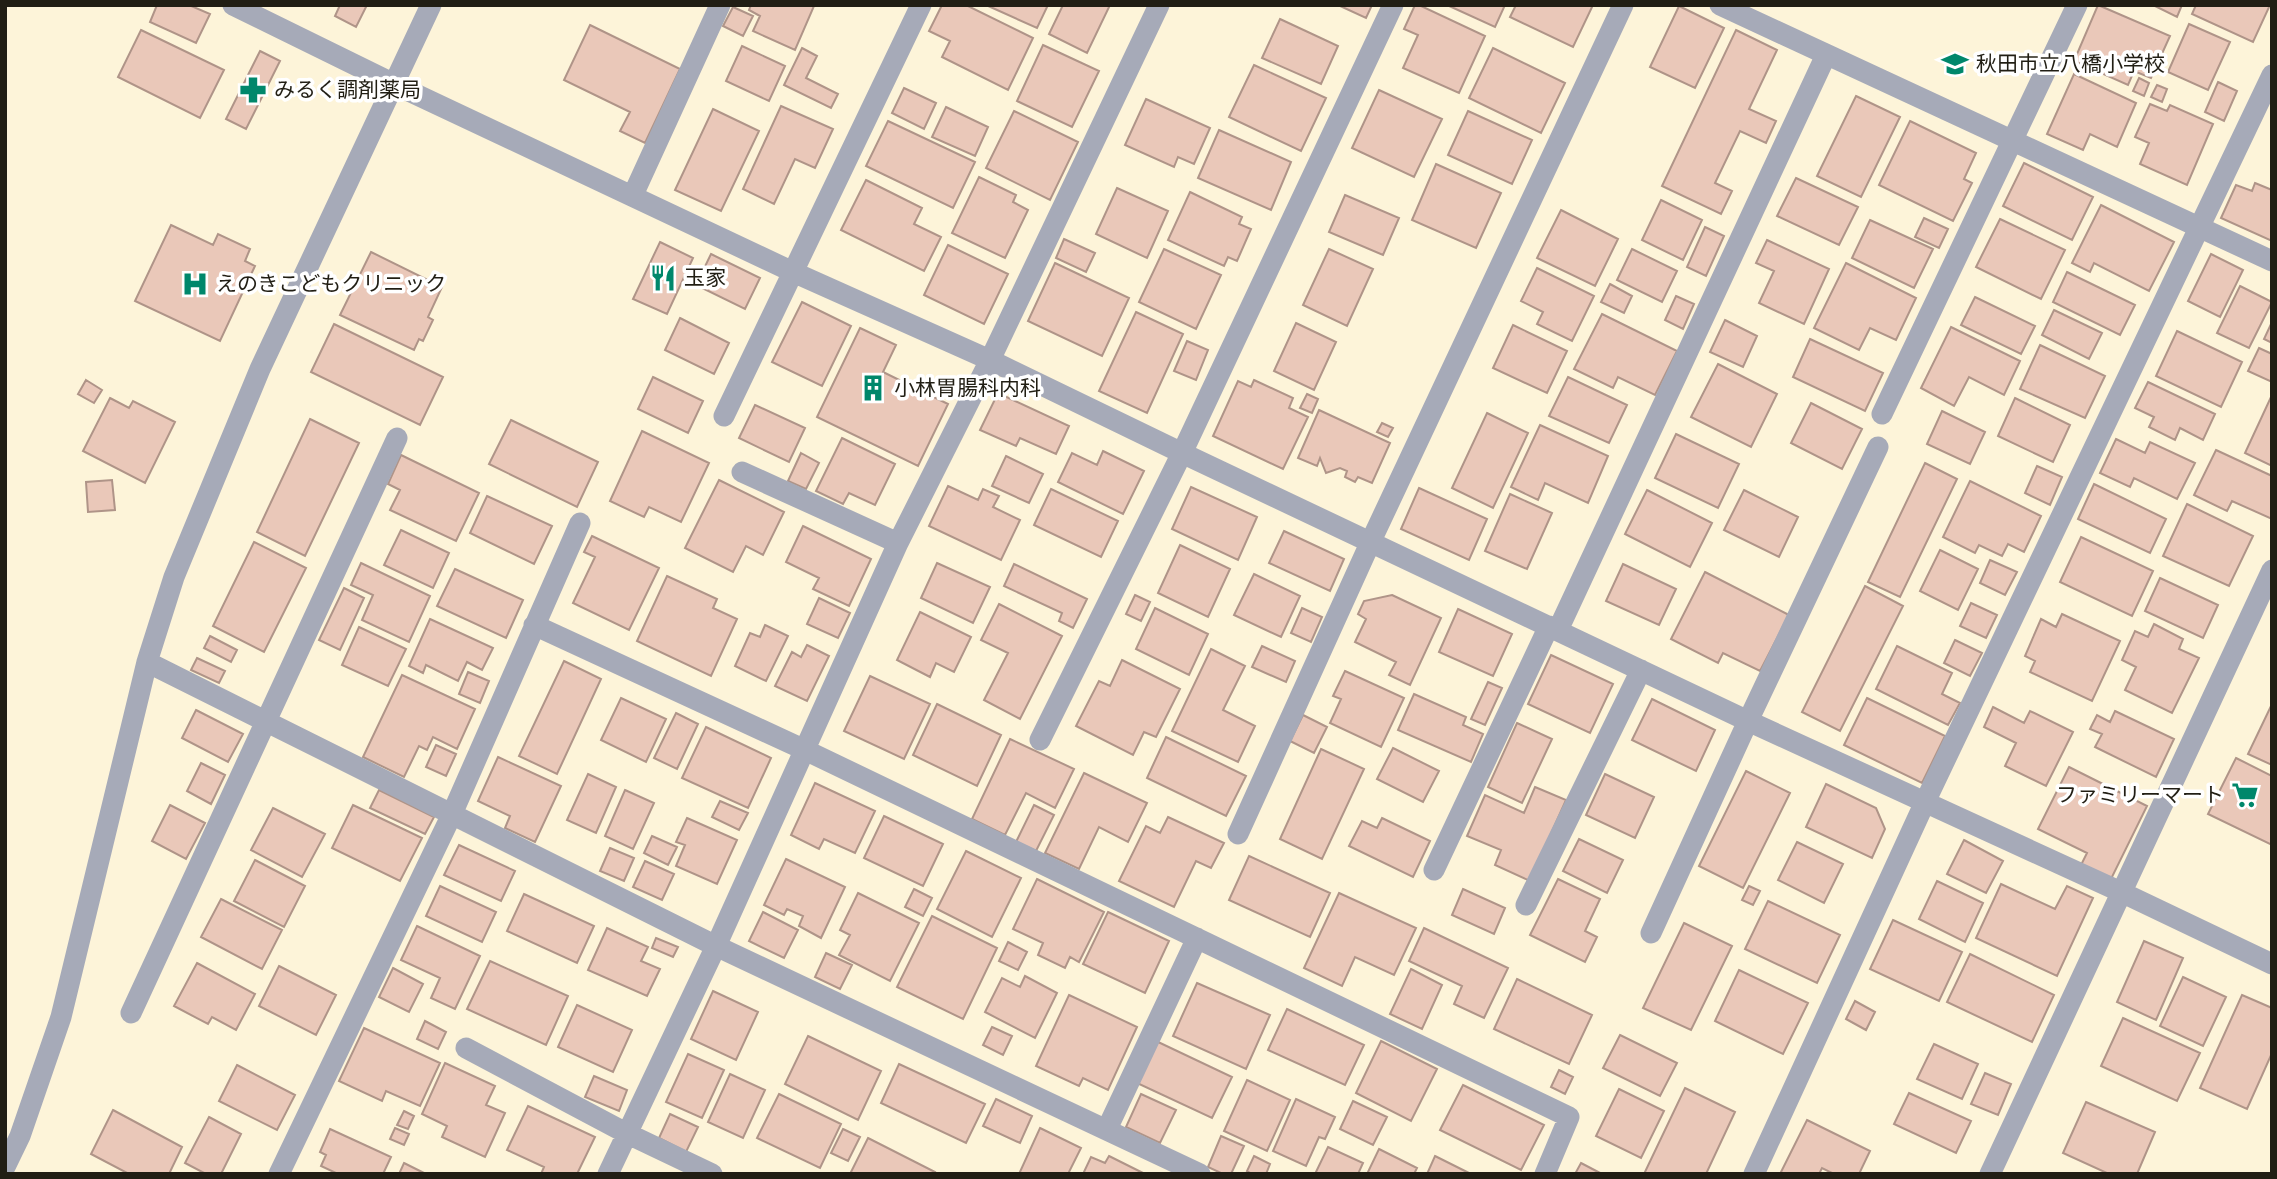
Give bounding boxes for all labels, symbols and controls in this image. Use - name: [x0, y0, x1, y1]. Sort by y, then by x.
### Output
- school or university icon: 秋田市立八橋小学校: [1940, 49, 1970, 79]
- place label: 秋田市立八橋小学校: [1976, 51, 2165, 77]
- pharmacy icon: みるく調剤薬局: [238, 75, 268, 105]
- place label: みるく調剤薬局: [274, 77, 421, 103]
- restaurant icon: 玉家: [648, 263, 678, 293]
- place label: 玉家: [684, 265, 726, 291]
- hospital icon: えのきこどもクリニック: [180, 269, 210, 299]
- place label: えのきこどもクリニック: [216, 271, 446, 297]
- building icon: 小林胃腸科内科: [858, 373, 888, 403]
- place label: 小林胃腸科内科: [894, 375, 1041, 401]
- supermarket icon: ファミリーマート: [2230, 780, 2260, 810]
- place label: ファミリーマート: [2056, 782, 2224, 808]

